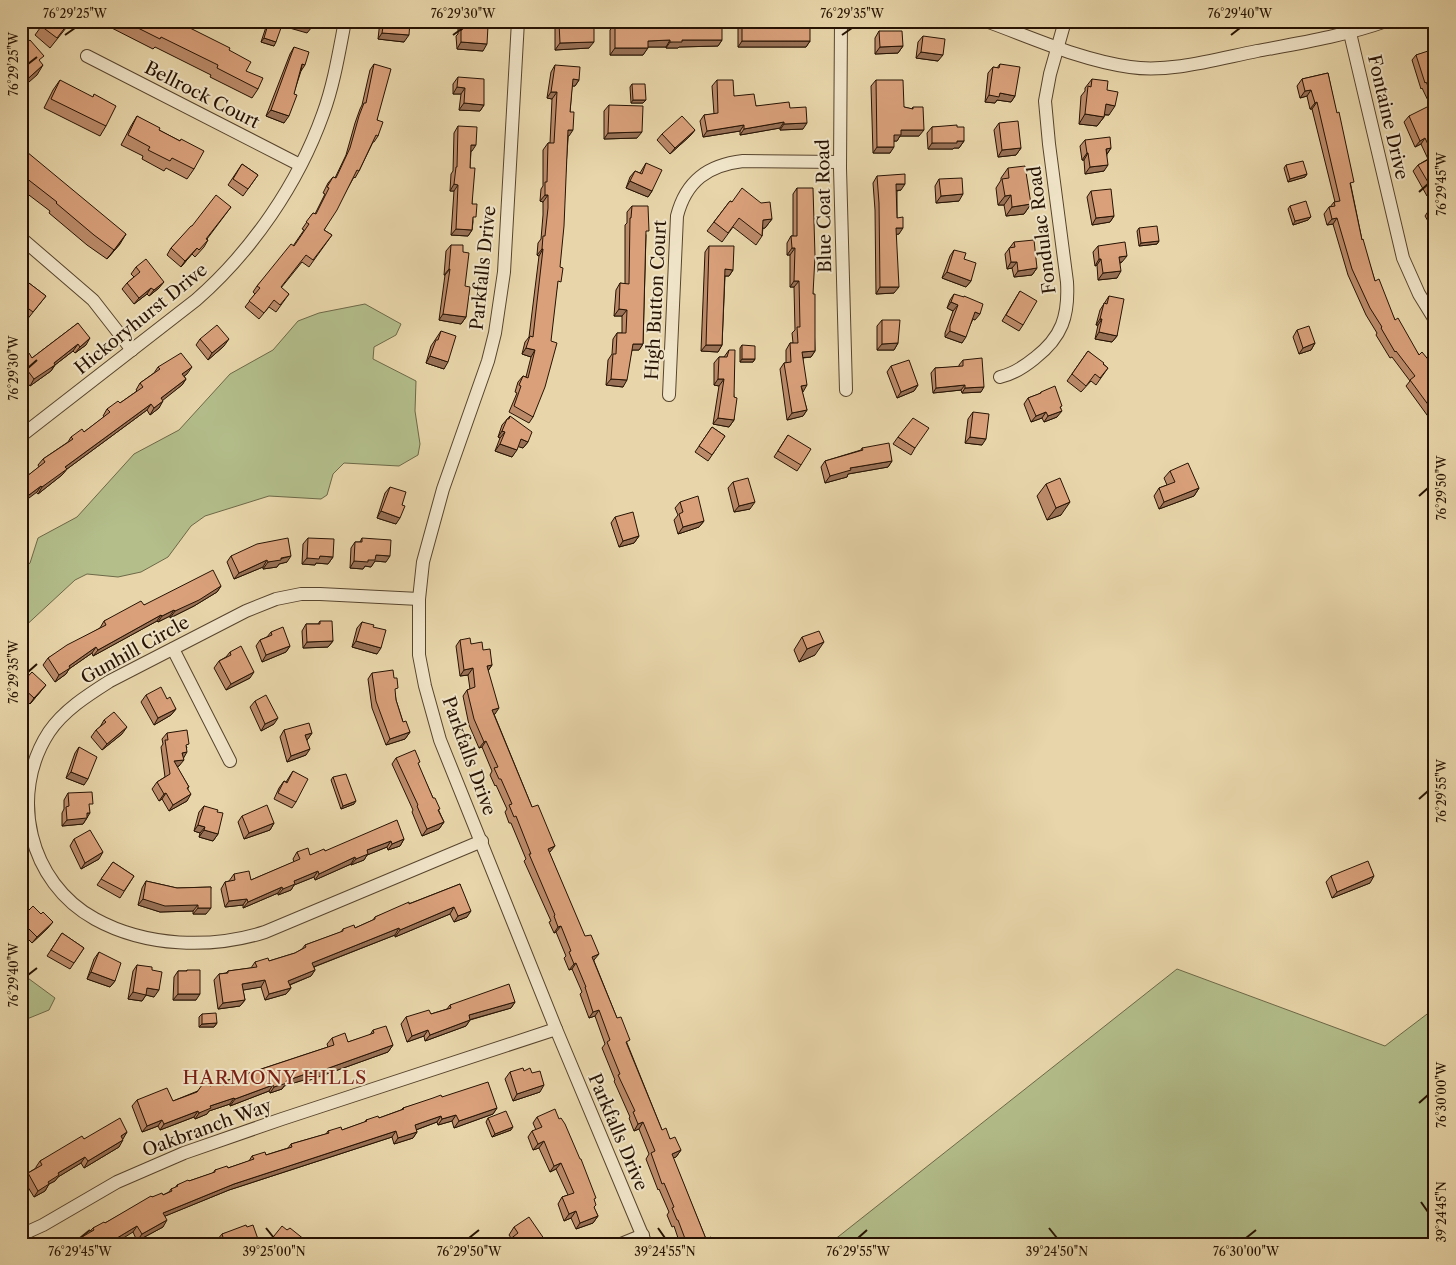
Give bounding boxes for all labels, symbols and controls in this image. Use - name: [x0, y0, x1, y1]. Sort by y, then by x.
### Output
- text: 76°29'25"W: [43, 6, 108, 21]
- text: 76°29'30"W: [431, 6, 496, 21]
- text: 76°29'35"W: [820, 6, 885, 21]
- text: 76°29'40"W: [1208, 6, 1273, 21]
- text: 76°29'25"W: [6, 31, 21, 96]
- street label: Fontaine Drive: [1363, 52, 1413, 182]
- street label: Bellrock Court: [141, 57, 264, 134]
- street label: Blue Coat Road: [812, 139, 836, 273]
- text: 76°29'45"W: [1434, 151, 1449, 216]
- street label: Fondulac Road: [1023, 165, 1061, 295]
- street label: Parkfalls Drive: [466, 205, 500, 331]
- street label: High Button Court: [641, 219, 671, 380]
- street label: Hickoryhurst Drive: [70, 259, 212, 379]
- text: 76°29'30"W: [6, 335, 21, 400]
- text: 76°29'50"W: [1434, 455, 1449, 520]
- street label: Gunhill Circle: [77, 611, 193, 689]
- text: 76°29'35"W: [6, 639, 21, 704]
- street label: Parkfalls Drive: [437, 693, 501, 819]
- text: 76°29'55"W: [1434, 758, 1449, 823]
- text: 76°29'40"W: [6, 942, 21, 1007]
- text: 76°30'00"W: [1434, 1061, 1449, 1128]
- district label: HARMONY HILLS: [183, 1066, 367, 1089]
- street label: Parkfalls Drive: [583, 1070, 653, 1194]
- street label: Oakbranch Way: [139, 1094, 276, 1162]
- text: 39°24'45"N: [1434, 1181, 1449, 1243]
- text: 76°29'45"W: [48, 1244, 113, 1259]
- text: 39°25'00"N: [242, 1244, 306, 1259]
- text: 76°29'50"W: [437, 1244, 502, 1259]
- text: 39°24'55"N: [634, 1244, 696, 1259]
- text: 76°29'55"W: [826, 1244, 891, 1259]
- text: 39°24'50"N: [1026, 1244, 1088, 1259]
- text: 76°30'00"W: [1213, 1244, 1280, 1259]

